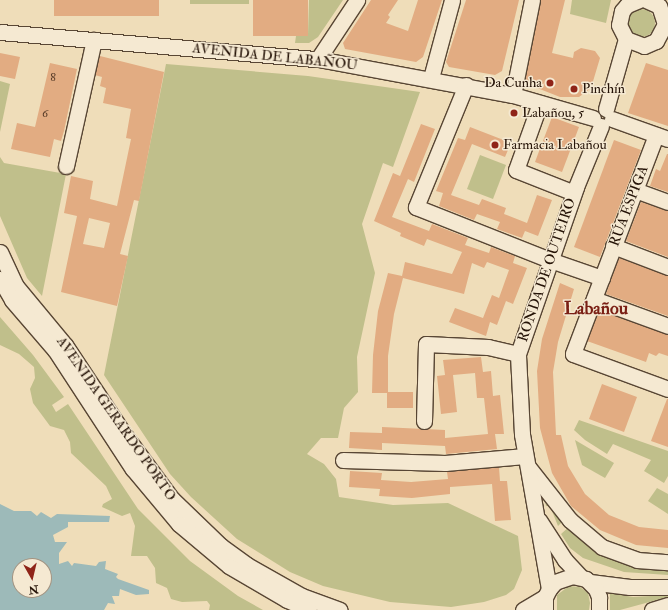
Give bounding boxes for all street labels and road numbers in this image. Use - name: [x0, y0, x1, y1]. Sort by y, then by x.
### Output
- street label: AVENIDA DE LABAÑOU: [191, 40, 359, 74]
- street label: RÚA ESPIGA: [606, 163, 652, 249]
- street label: RONDA DE OUTEIRO: [514, 196, 580, 344]
- street label: AVENIDA GERARDO PORTO: [53, 334, 179, 504]

